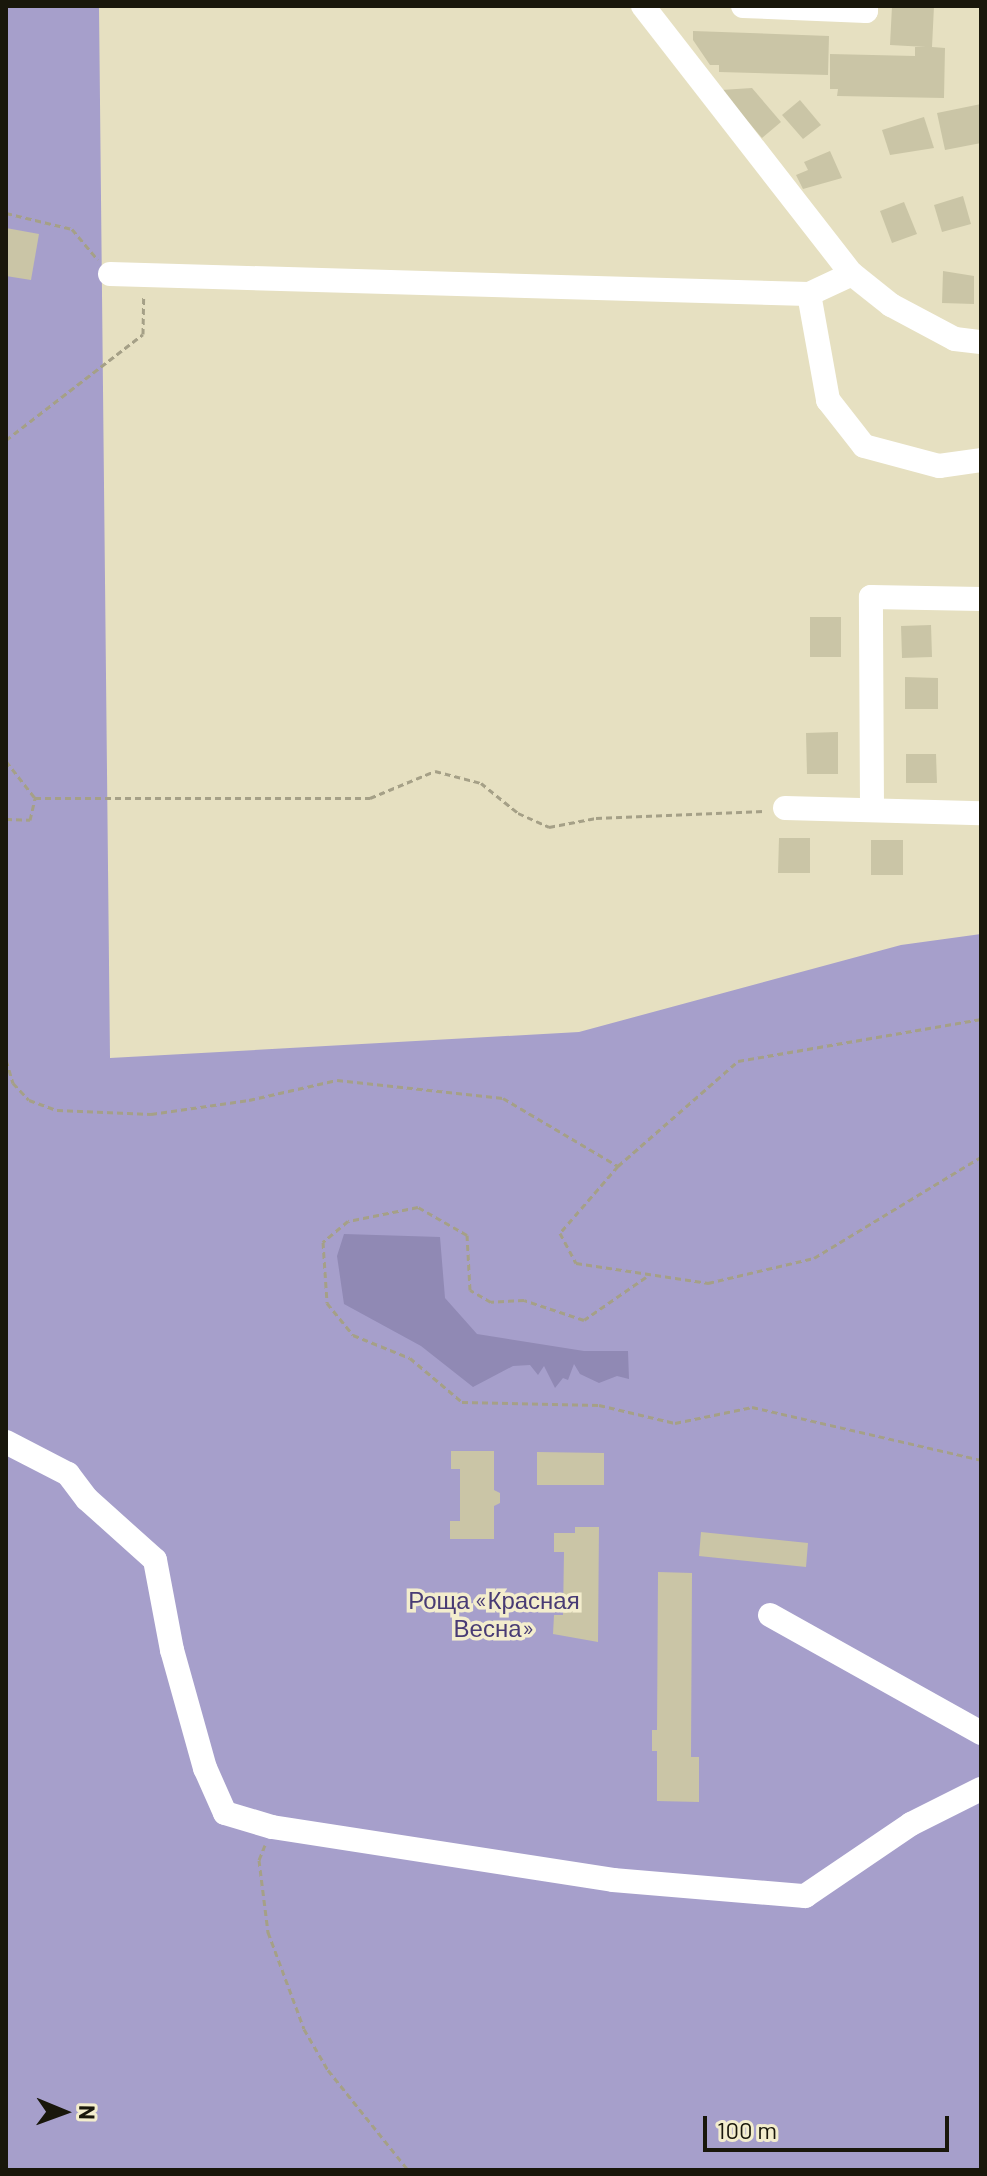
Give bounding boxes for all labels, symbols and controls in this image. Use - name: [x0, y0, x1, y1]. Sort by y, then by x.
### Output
- park label: Роща «Красная Весна»: [408, 1586, 580, 1642]
- north arrow: [24, 2072, 104, 2152]
- scale bar: [707, 2100, 953, 2150]
- text: N: [75, 2105, 101, 2120]
- text: 100 m: [717, 2115, 777, 2144]

